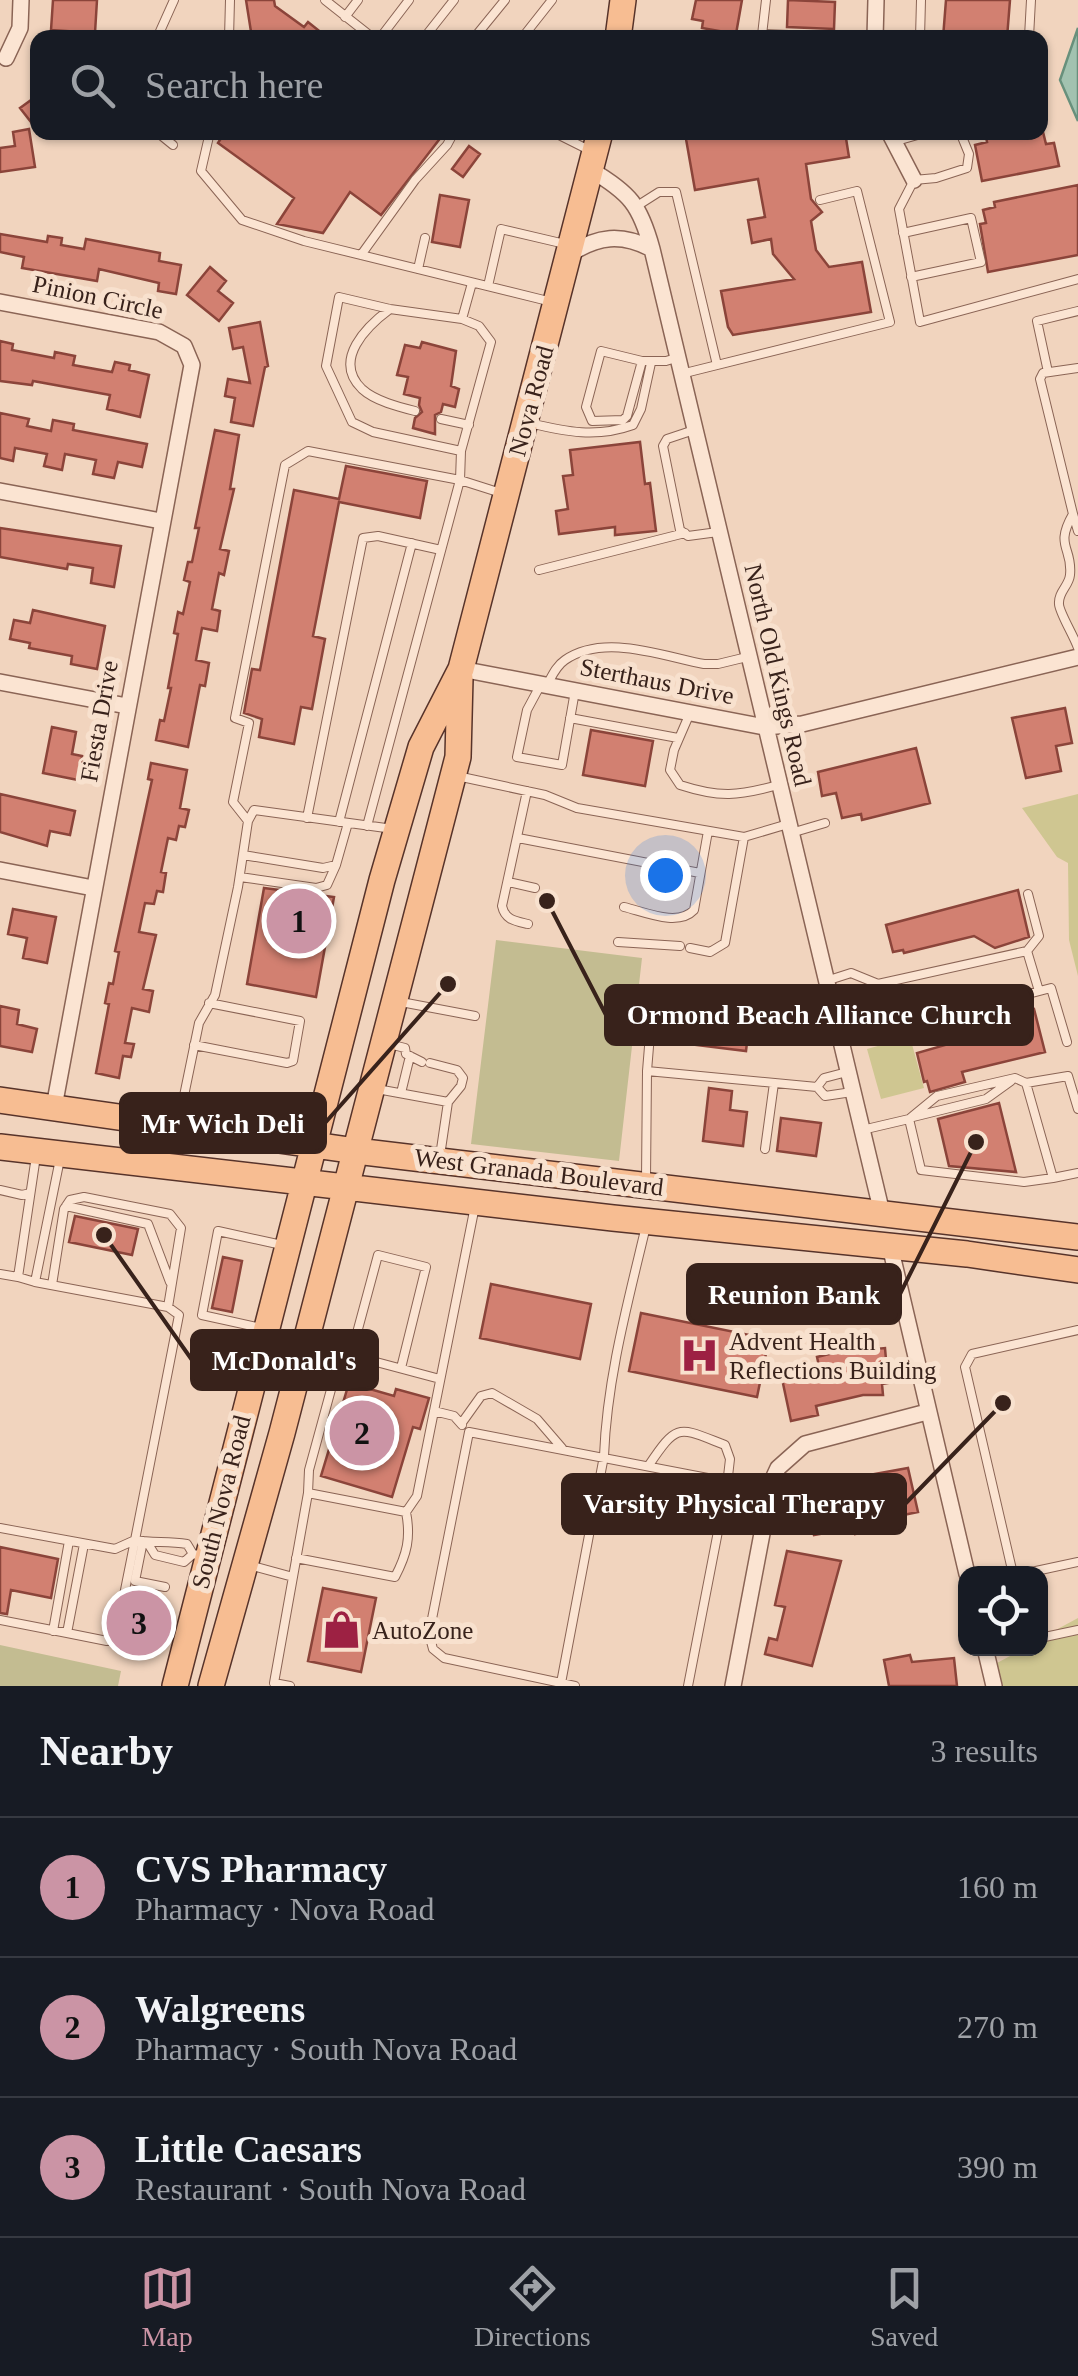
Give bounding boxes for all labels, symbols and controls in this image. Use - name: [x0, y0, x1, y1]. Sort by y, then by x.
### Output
- search box: [30, 30, 1048, 140]
- icon: search: [65, 58, 120, 113]
- text: Search here: [145, 64, 323, 106]
- street label: Pinion Circle: [30, 270, 166, 324]
- street label: Nova Road: [503, 342, 559, 459]
- street label: North Old Kings Road: [739, 561, 817, 789]
- street label: Sterthaus Drive: [578, 653, 736, 709]
- street label: Fiesta Drive: [75, 658, 123, 784]
- your location: [640, 850, 691, 901]
- pin: 1: [266, 884, 332, 958]
- callout: Ormond Beach Alliance Church: [606, 986, 1032, 1044]
- text: Ormond Beach Alliance Church: [627, 999, 1012, 1030]
- callout: Mr Wich Deli: [121, 1094, 325, 1152]
- text: Mr Wich Deli: [141, 1108, 305, 1139]
- street label: West Granada Boulevard: [413, 1143, 666, 1201]
- callout: Reunion Bank: [688, 1265, 900, 1323]
- text: Reunion Bank: [708, 1279, 880, 1310]
- place label: Advent Health Reflections Building: [729, 1328, 937, 1384]
- callout: McDonald's: [192, 1331, 377, 1389]
- hospital icon: Advent Health Reflections Building: [678, 1334, 720, 1376]
- text: McDonald's: [212, 1345, 356, 1376]
- pin: 2: [330, 1396, 394, 1470]
- street label: South Nova Road: [186, 1412, 256, 1592]
- callout: Varsity Physical Therapy: [563, 1475, 905, 1533]
- text: Varsity Physical Therapy: [583, 1488, 885, 1519]
- map controls: [958, 1566, 1048, 1656]
- button: locate: [958, 1566, 1048, 1656]
- pin: 3: [106, 1586, 172, 1660]
- shop icon: AutoZone: [321, 1609, 363, 1651]
- place label: AutoZone: [372, 1617, 473, 1644]
- text: Nearby: [40, 1728, 173, 1774]
- text: 3 results: [930, 1733, 1038, 1769]
- text: CVS Pharmacy: [135, 1848, 387, 1890]
- text: 1: [65, 1869, 81, 1905]
- text: 160 m: [957, 1869, 1038, 1905]
- text: Pharmacy · Nova Road: [135, 1891, 434, 1927]
- text: Walgreens: [135, 1988, 305, 2030]
- text: 2: [65, 2009, 81, 2045]
- text: 270 m: [957, 2009, 1038, 2045]
- text: Pharmacy · South Nova Road: [135, 2031, 517, 2067]
- text: Little Caesars: [135, 2128, 362, 2170]
- text: 3: [65, 2149, 81, 2185]
- text: 390 m: [957, 2149, 1038, 2185]
- text: Restaurant · South Nova Road: [135, 2171, 526, 2207]
- tab: Map: [140, 2261, 195, 2353]
- tab: Directions: [474, 2261, 591, 2353]
- tab: Saved: [870, 2261, 938, 2353]

